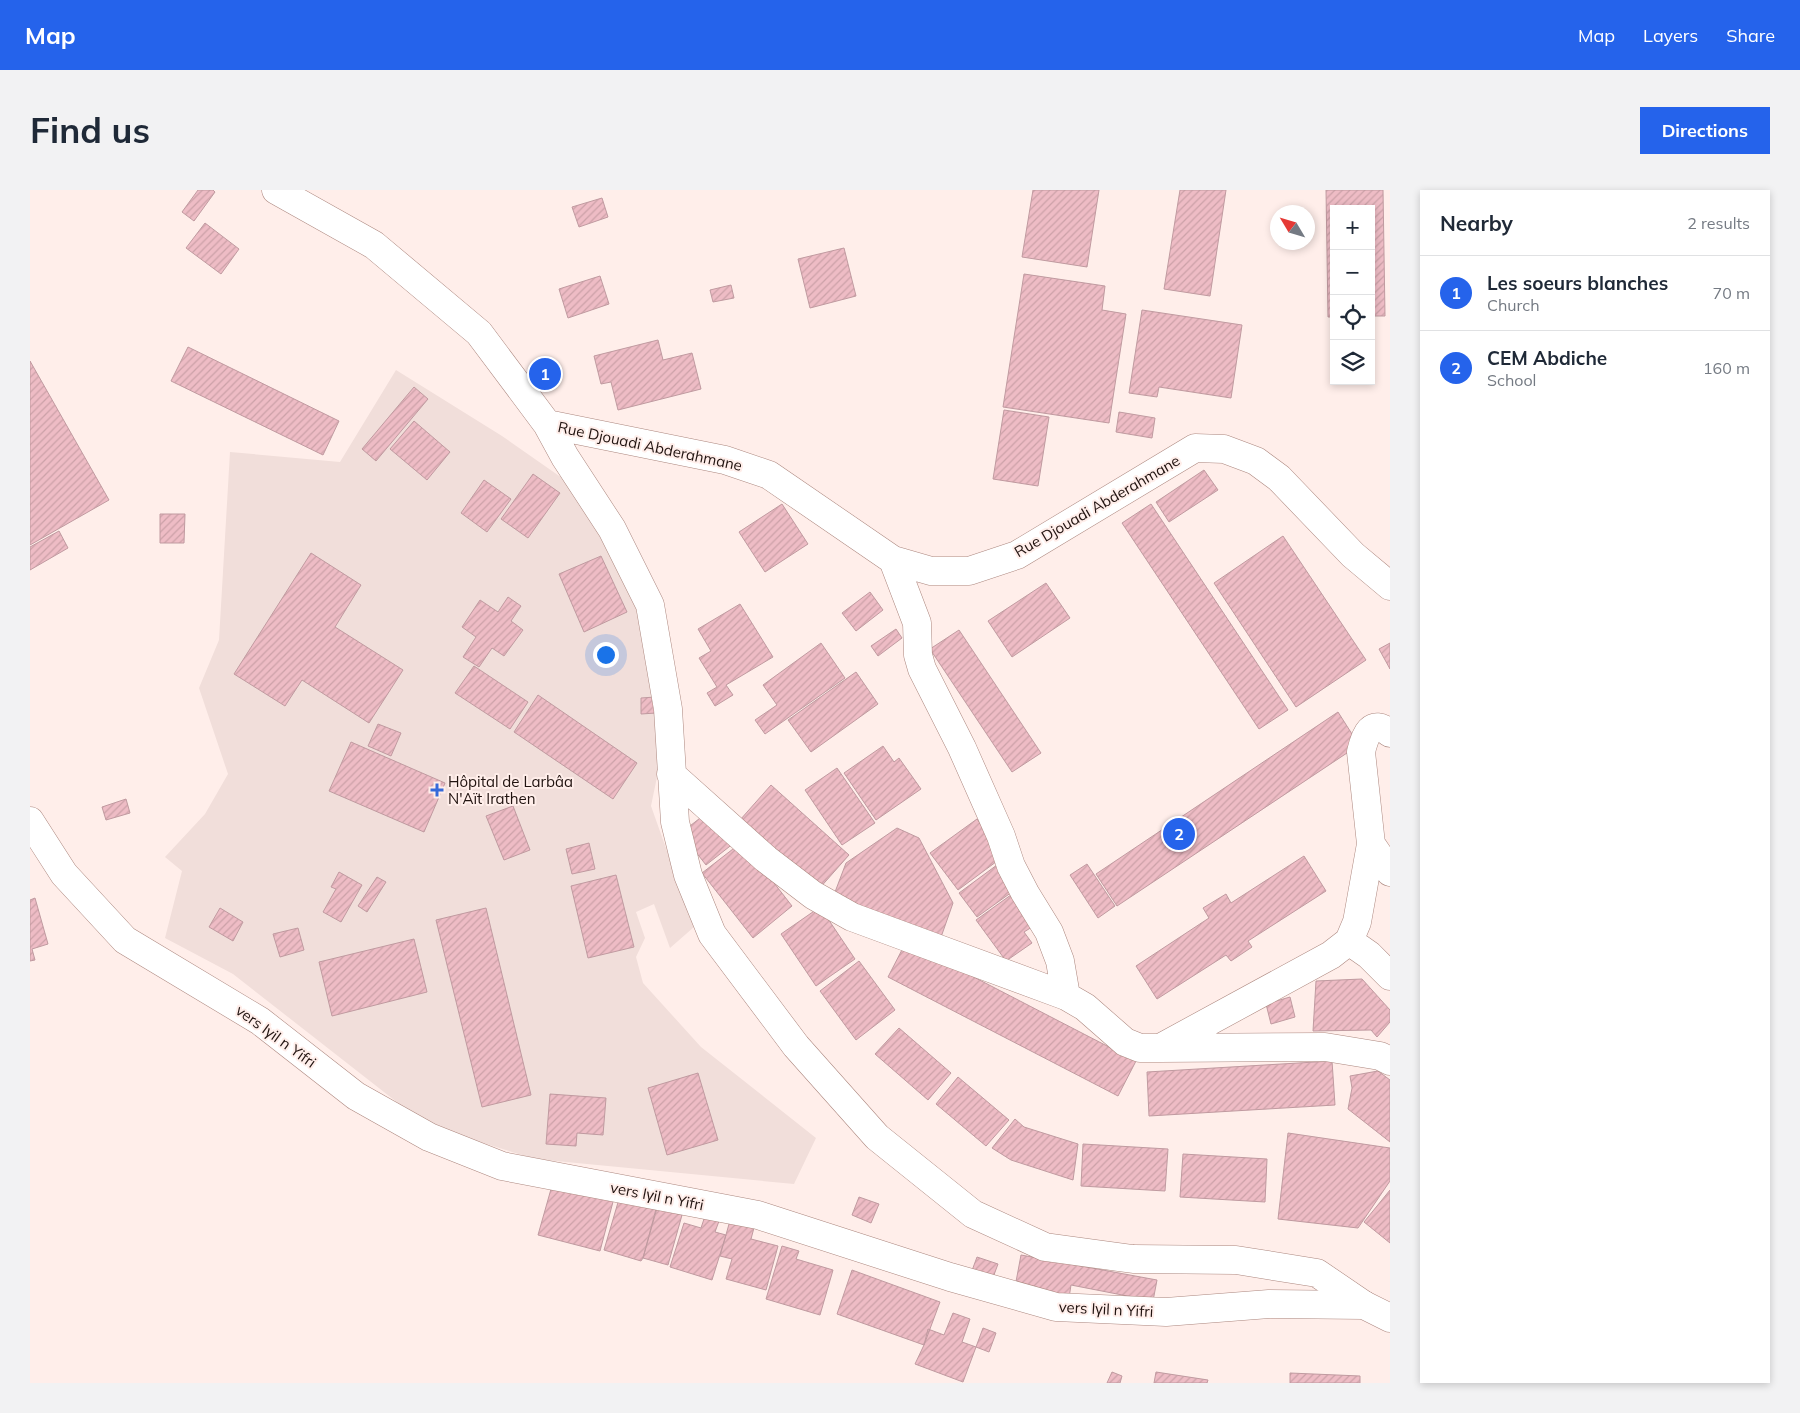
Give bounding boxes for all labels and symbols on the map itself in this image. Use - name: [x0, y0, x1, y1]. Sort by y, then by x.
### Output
- north arrow: [1270, 205, 1315, 250]
- pin: 1: [529, 355, 561, 393]
- street label: Rue Djouadi Abderahmane: [556, 417, 744, 475]
- street label: Rue Djouadi Abderahmane: [1011, 451, 1183, 561]
- your location: [593, 642, 619, 668]
- place label: Hôpital de Larbâa N'Aït Irathen: [448, 772, 573, 808]
- marker: Hôpital de Larbâa N'Aït Irathen: [430, 783, 444, 797]
- pin: 2: [1163, 815, 1195, 853]
- street label: vers Iγil n Yifri: [232, 1000, 320, 1072]
- street label: vers Iγil n Yifri: [609, 1178, 705, 1214]
- street label: vers Iγil n Yifri: [1058, 1297, 1154, 1321]

